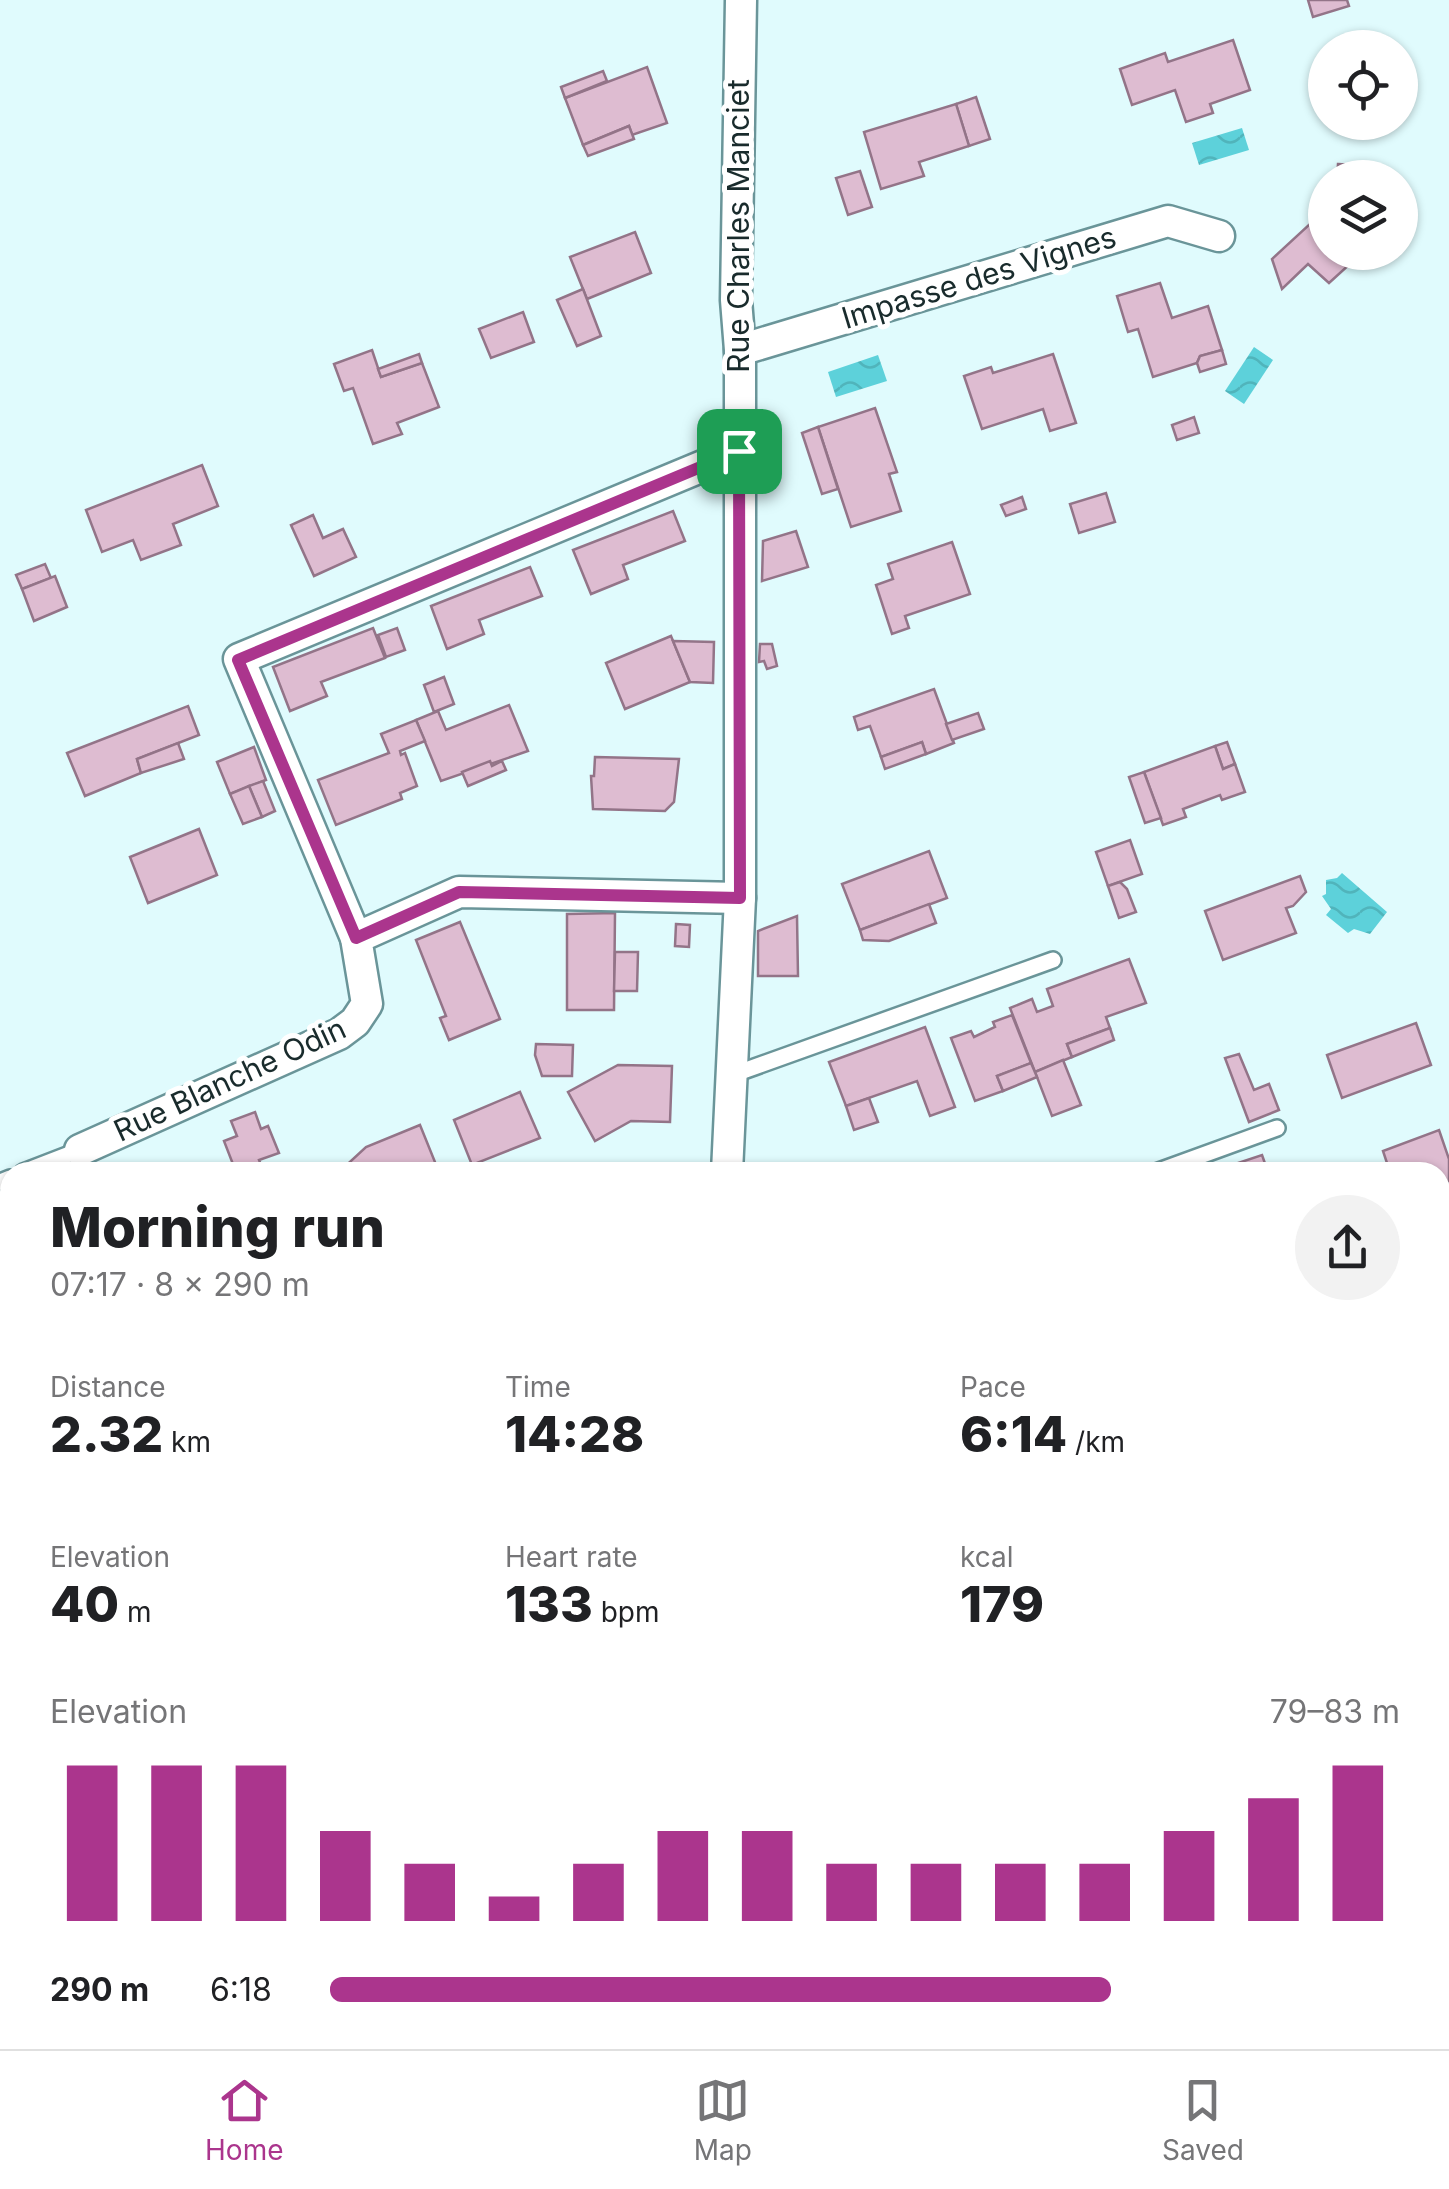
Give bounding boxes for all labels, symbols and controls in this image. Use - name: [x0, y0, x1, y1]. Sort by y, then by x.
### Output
- map controls: [1308, 30, 1418, 270]
- button: locate: [1308, 30, 1418, 140]
- street label: Rue Charles Manciet: [720, 79, 756, 373]
- button: layers: [1308, 160, 1418, 270]
- street label: Impasse des Vignes: [837, 218, 1120, 336]
- pin: [697, 409, 782, 494]
- icon: arrive: [712, 424, 767, 479]
- street label: Rue Blanche Odin: [108, 1010, 351, 1149]
- text: Morning run: [50, 1194, 385, 1260]
- button: share: [1295, 1195, 1400, 1300]
- text: 07:17 · 8 × 290 m: [50, 1265, 310, 1304]
- text: Distance: [50, 1370, 166, 1404]
- text: Time: [505, 1370, 571, 1404]
- text: Pace: [960, 1370, 1026, 1404]
- text: 2.32: [50, 1404, 163, 1464]
- text: 14:28: [505, 1404, 644, 1464]
- text: 6:14: [960, 1404, 1067, 1464]
- text: km: [163, 1425, 211, 1459]
- text: /km: [1067, 1425, 1125, 1459]
- text: Elevation: [50, 1540, 170, 1574]
- text: Heart rate: [505, 1540, 638, 1574]
- text: kcal: [960, 1540, 1014, 1574]
- text: 40: [50, 1574, 119, 1634]
- text: 133: [505, 1574, 593, 1634]
- text: 179: [960, 1574, 1044, 1634]
- text: m: [119, 1595, 151, 1629]
- text: bpm: [593, 1595, 659, 1629]
- text: Elevation: [50, 1692, 187, 1731]
- text: 79–83 m: [1270, 1692, 1400, 1731]
- text: 290 m: [50, 1970, 149, 2009]
- text: 6:18: [210, 1970, 272, 2009]
- tab: Home: [205, 2073, 284, 2167]
- tab: Map: [694, 2073, 752, 2167]
- tab: Saved: [1162, 2073, 1244, 2167]

